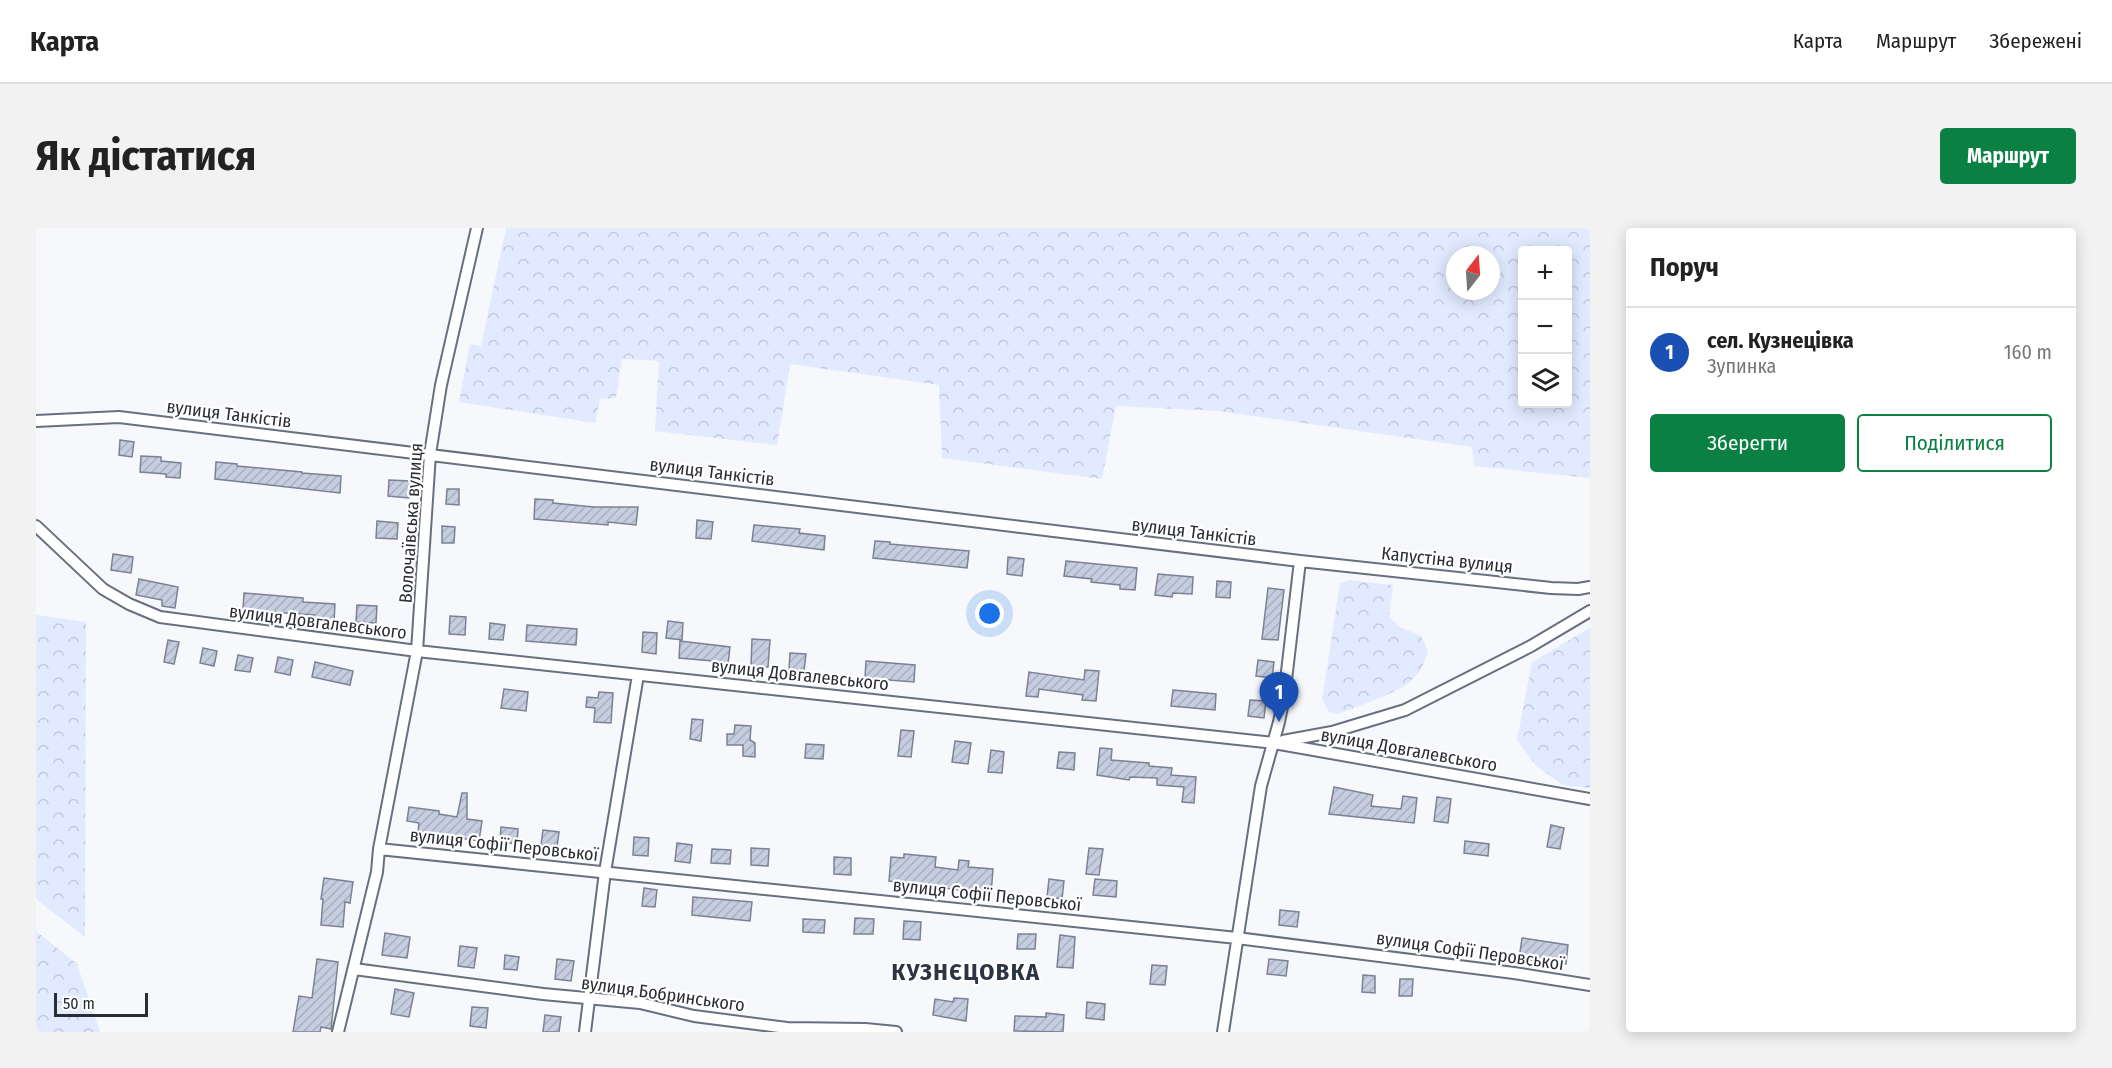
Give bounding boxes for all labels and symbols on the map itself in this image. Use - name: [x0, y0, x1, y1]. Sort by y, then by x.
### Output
- north arrow: [1446, 246, 1500, 300]
- street label: вулиця Танкістів: [165, 395, 293, 433]
- street label: Волочаївська вулиця: [394, 442, 428, 604]
- street label: вулиця Танкістів: [648, 453, 776, 491]
- street label: вулиця Танкістів: [1130, 513, 1258, 551]
- street label: Капустіна вулиця: [1380, 542, 1514, 578]
- your location: [975, 599, 1004, 628]
- street label: вулиця Довгалевського: [228, 600, 408, 644]
- street label: вулиця Довгалевського: [710, 655, 890, 695]
- pin: 1: [1260, 672, 1298, 722]
- street label: вулиця Довгалевського: [1319, 724, 1499, 776]
- street label: вулиця Софії Перовської: [409, 824, 600, 866]
- street label: вулиця Софії Перовської: [892, 874, 1083, 916]
- street label: вулиця Софії Перовської: [1375, 927, 1566, 975]
- district label: КУЗНЄЦОВКА: [891, 958, 1041, 986]
- street label: вулиця Бобринського: [580, 972, 746, 1016]
- scale bar: [54, 990, 148, 1018]

